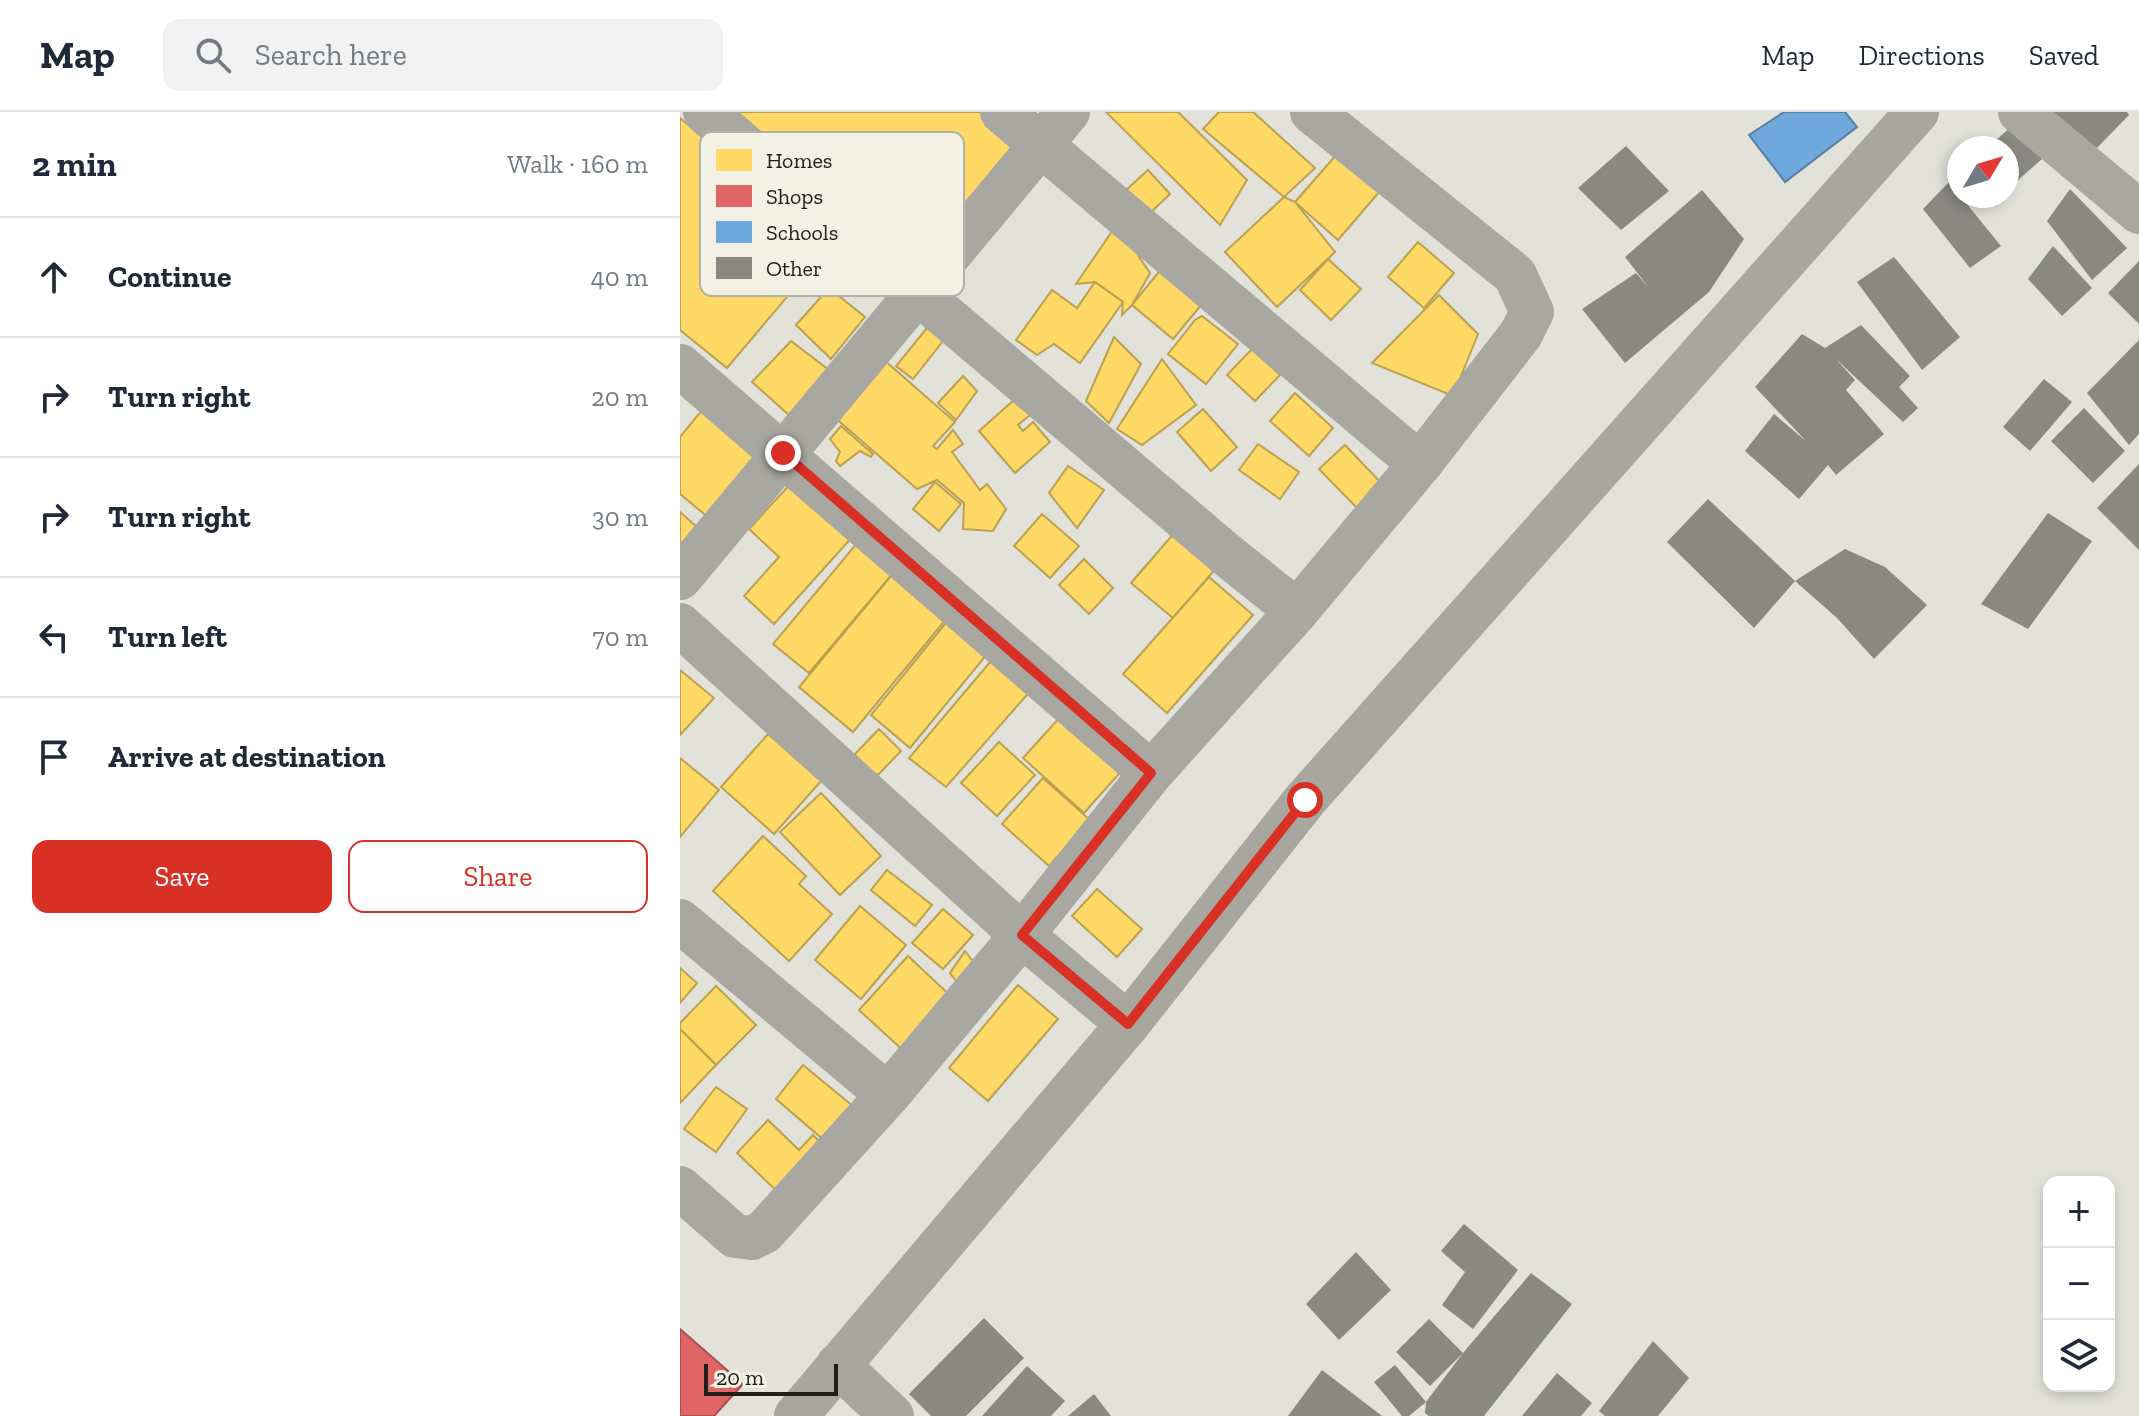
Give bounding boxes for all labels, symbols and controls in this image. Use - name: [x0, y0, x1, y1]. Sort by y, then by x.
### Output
- search box: [163, 19, 723, 91]
- text: Map: [40, 32, 115, 78]
- icon: search: [191, 33, 235, 77]
- text: Search here: [255, 37, 407, 73]
- text: Map: [1761, 39, 1814, 72]
- text: Directions: [1858, 39, 1985, 72]
- text: Saved: [2029, 39, 2099, 72]
- legend: [700, 132, 964, 296]
- north arrow: [1947, 136, 2019, 208]
- text: 2 min: [32, 144, 117, 185]
- text: Homes: [766, 147, 832, 174]
- text: Walk · 160 m: [507, 148, 648, 180]
- text: Shops: [766, 183, 823, 210]
- text: Schools: [766, 219, 838, 246]
- icon: ahead: [32, 255, 76, 299]
- text: Other: [766, 255, 822, 282]
- text: Continue: [108, 259, 232, 295]
- text: 40 m: [591, 261, 648, 293]
- icon: right: [32, 375, 76, 419]
- text: Turn right: [108, 379, 250, 415]
- text: 20 m: [591, 381, 648, 413]
- route end: [765, 435, 801, 471]
- icon: right: [32, 495, 76, 539]
- text: Turn right: [108, 499, 250, 535]
- text: 30 m: [592, 501, 648, 533]
- icon: left: [32, 615, 76, 659]
- text: Turn left: [108, 619, 227, 655]
- text: 70 m: [592, 621, 648, 653]
- icon: arrive: [32, 735, 76, 779]
- text: Arrive at destination: [108, 739, 385, 775]
- route start: [1287, 782, 1323, 818]
- button: Save: [32, 840, 332, 913]
- button: Share: [348, 840, 648, 913]
- map controls: [2043, 1176, 2115, 1392]
- button: +: [2043, 1176, 2115, 1248]
- button: −: [2043, 1248, 2115, 1320]
- button: layers: [2043, 1320, 2115, 1392]
- scale bar: [704, 1360, 838, 1396]
- text: 20 m: [716, 1364, 764, 1391]

